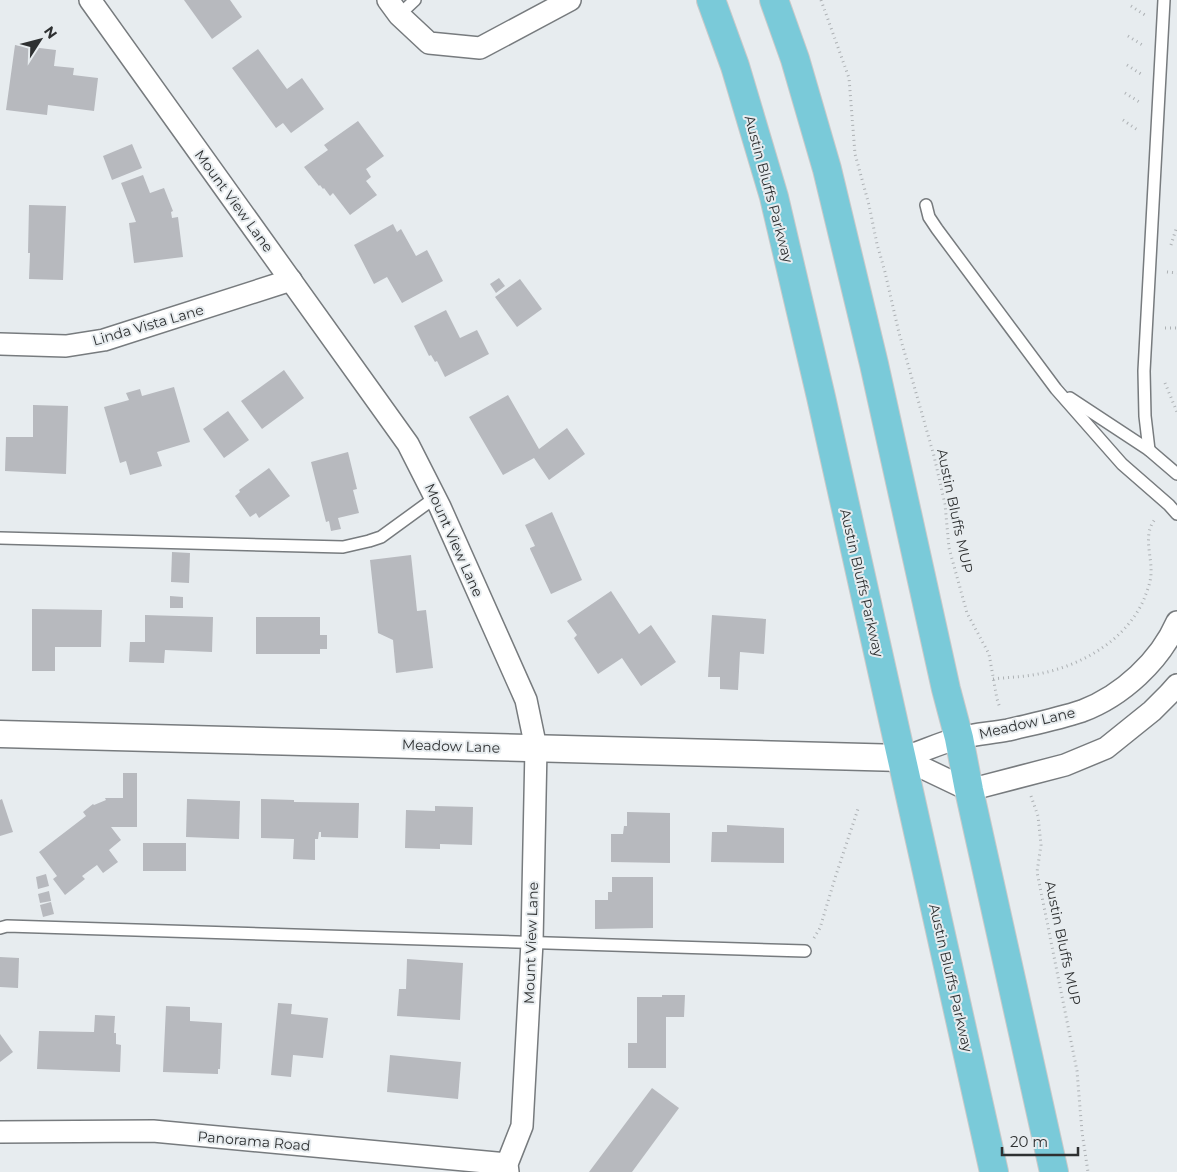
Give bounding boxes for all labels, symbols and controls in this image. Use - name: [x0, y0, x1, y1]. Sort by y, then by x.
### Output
- north arrow: [15, 15, 65, 65]
- text: N: [40, 22, 61, 42]
- street label: Austin Bluffs Parkway: [741, 113, 797, 265]
- street label: Mount View Lane: [191, 146, 277, 256]
- street label: Linda Vista Lane: [90, 301, 206, 349]
- street label: Austin Bluffs MUP: [933, 447, 977, 575]
- street label: Mount View Lane: [421, 480, 487, 600]
- street label: Austin Bluffs Parkway: [836, 507, 888, 659]
- street label: Meadow Lane: [977, 703, 1077, 743]
- street label: Meadow Lane: [402, 735, 500, 757]
- street label: Austin Bluffs MUP: [1041, 879, 1085, 1007]
- street label: Mount View Lane: [520, 882, 542, 1004]
- street label: Austin Bluffs Parkway: [925, 902, 977, 1054]
- scale bar: [1002, 1124, 1078, 1156]
- street label: Panorama Road: [197, 1127, 311, 1155]
- text: 20 m: [1010, 1132, 1048, 1151]

